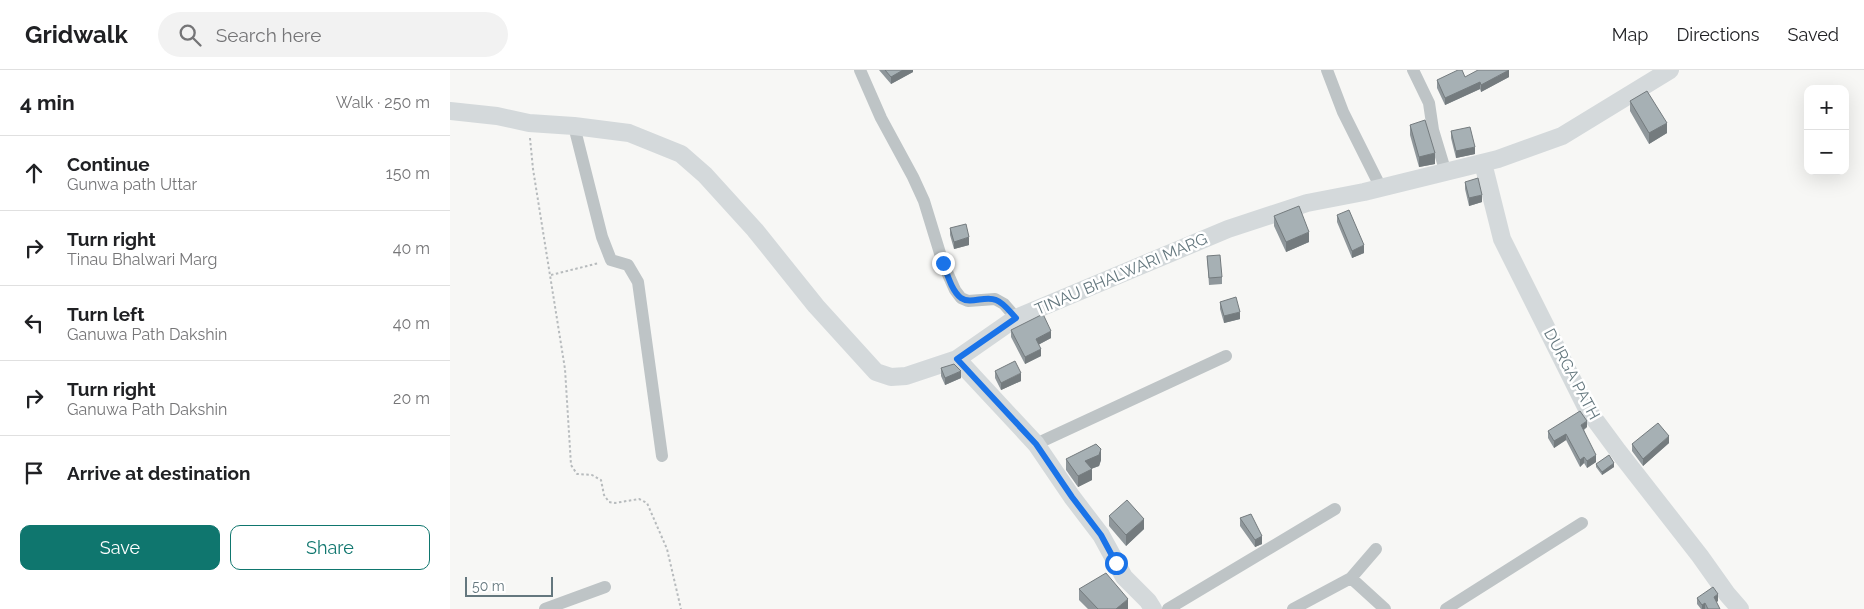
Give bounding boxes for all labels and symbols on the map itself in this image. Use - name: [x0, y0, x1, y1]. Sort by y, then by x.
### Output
- street label: TINAU BHALWARI MARG: [1032, 229, 1210, 319]
- route end: [932, 252, 955, 275]
- street label: DURGA PATH: [1540, 325, 1604, 423]
- route start: [1105, 552, 1128, 575]
- scale bar: [465, 574, 552, 597]

